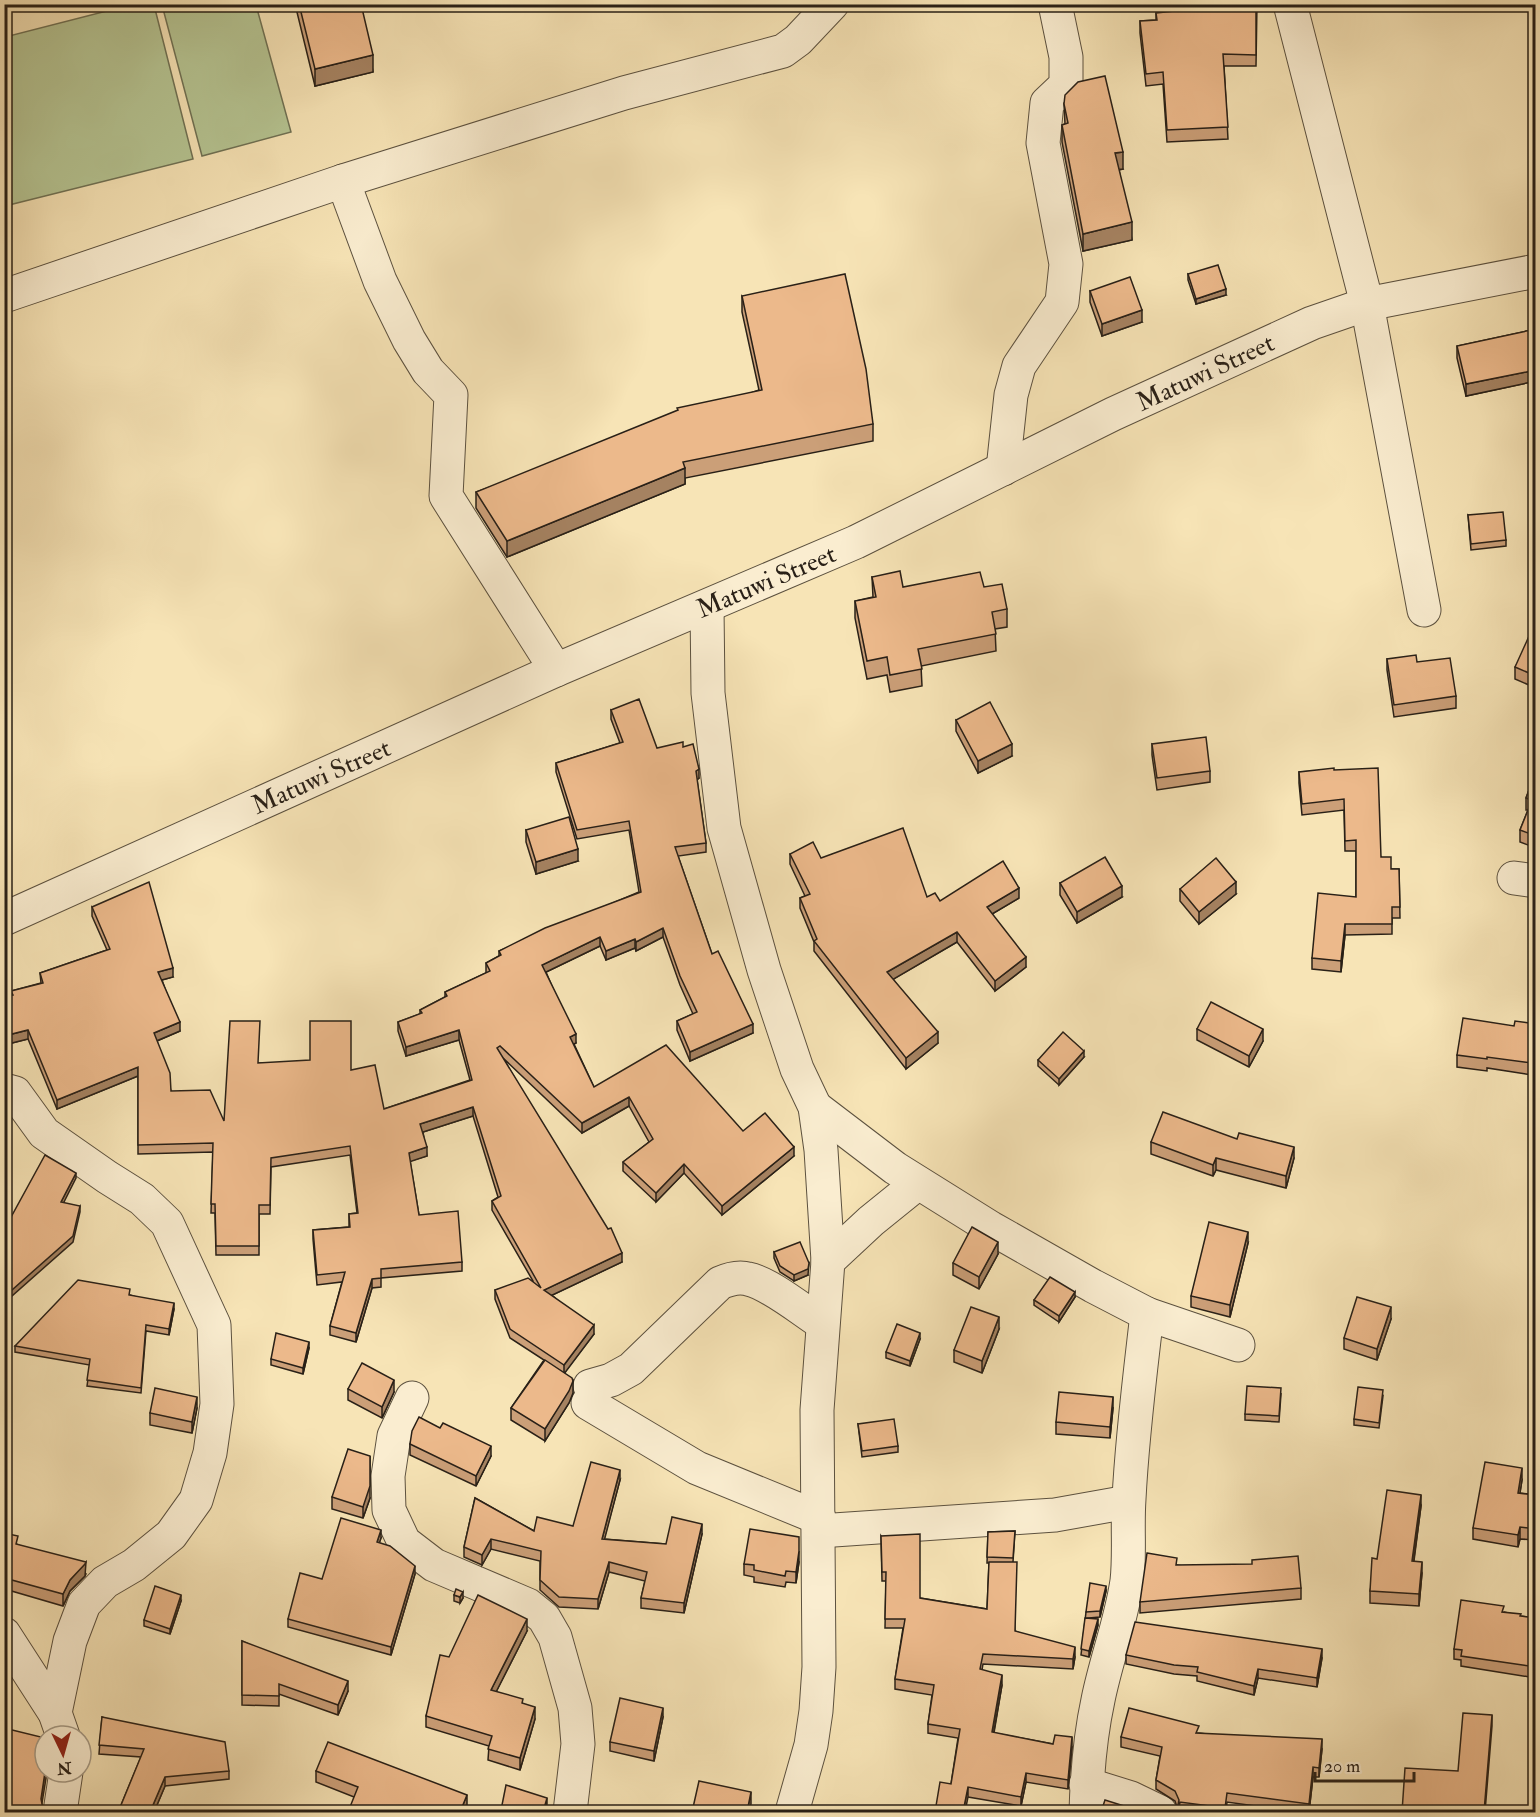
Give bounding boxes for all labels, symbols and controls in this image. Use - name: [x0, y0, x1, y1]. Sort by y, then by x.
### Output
- street label: Matuwi Street: [1131, 327, 1280, 419]
- street label: Matuwi Street: [692, 538, 841, 626]
- street label: Matuwi Street: [247, 732, 396, 822]
- north arrow: [33, 1724, 93, 1784]
- scale bar: [1315, 1745, 1414, 1783]
- text: 20 m: [1324, 1755, 1360, 1778]
- text: N: [56, 1757, 73, 1779]

